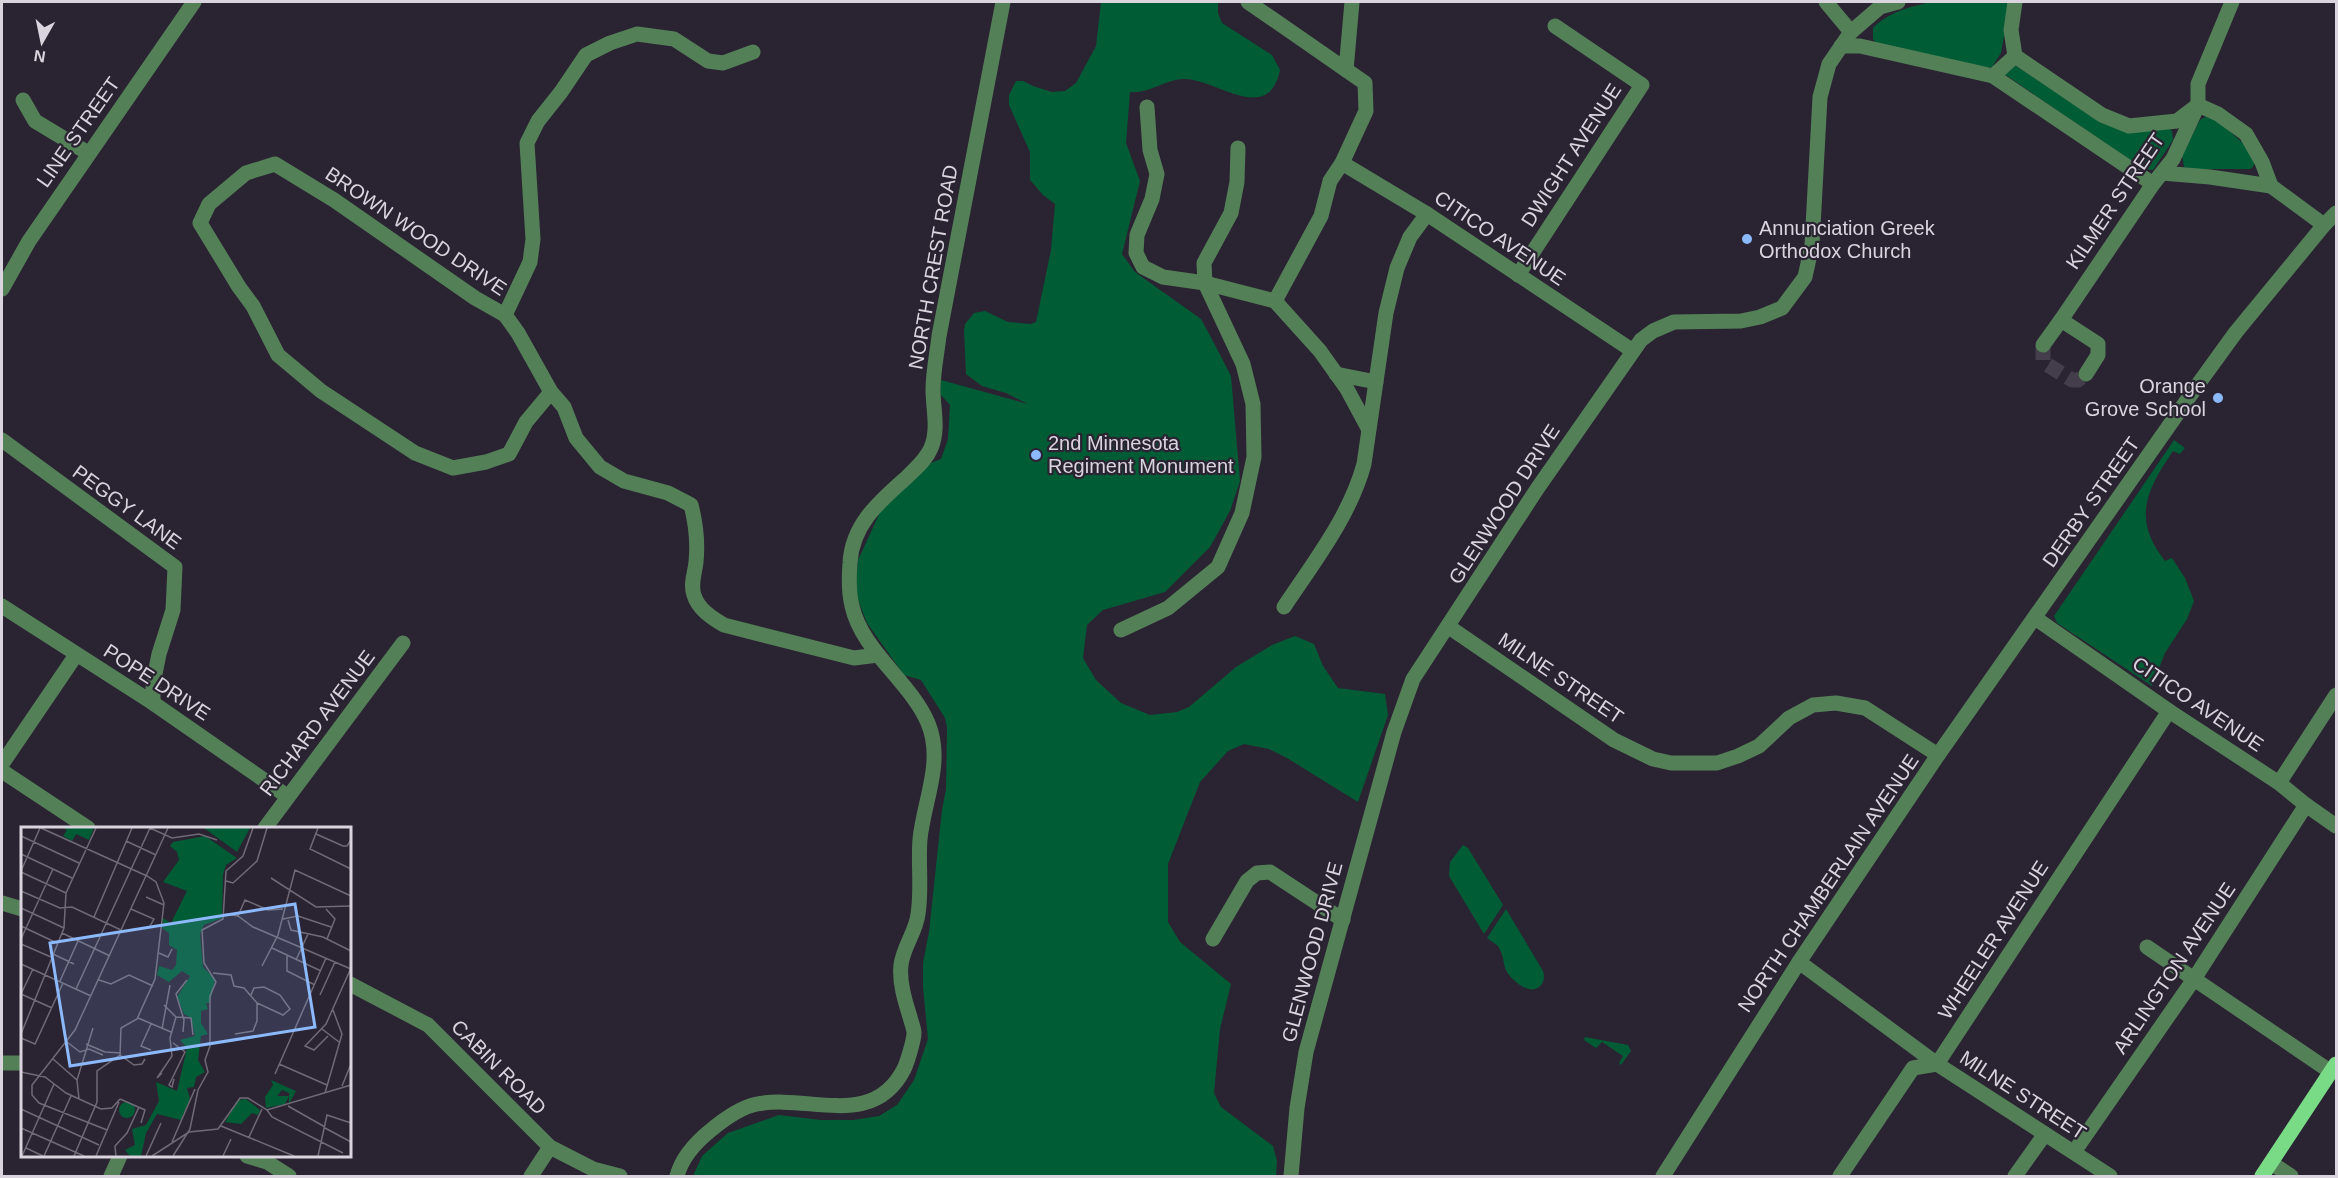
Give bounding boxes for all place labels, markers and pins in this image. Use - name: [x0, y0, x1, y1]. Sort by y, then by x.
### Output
- place label: Annunciation Greek Orthodox Church: [1759, 217, 1936, 262]
- marker: Annunciation Greek Orthodox Church: [1740, 232, 1754, 246]
- place label: Orange Grove School: [2085, 375, 2206, 420]
- marker: Orange Grove School: [2211, 391, 2225, 405]
- place label: 2nd Minnesota Regiment Monument: [1048, 432, 1234, 477]
- marker: 2nd Minnesota Regiment Monument: [1029, 448, 1043, 462]

